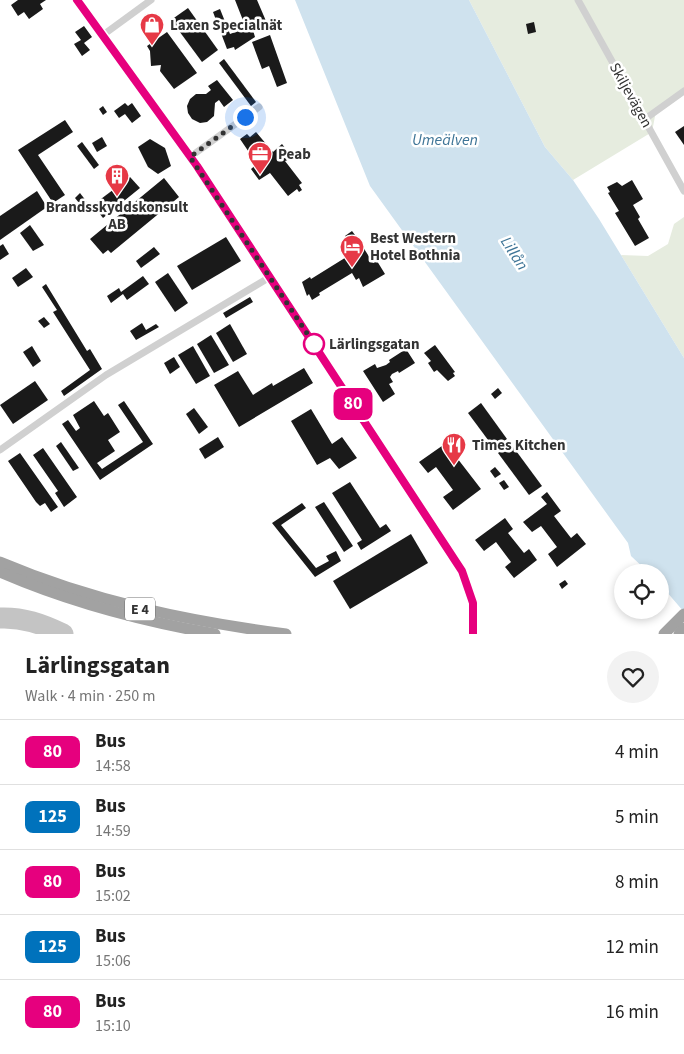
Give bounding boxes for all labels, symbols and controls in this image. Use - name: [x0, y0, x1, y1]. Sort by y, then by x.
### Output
- shop icon: Laxen Specialnät: [139, 12, 165, 46]
- place label: Laxen Specialnät: [170, 15, 283, 36]
- street label: Skiljevägen: [604, 59, 657, 132]
- your location: [233, 105, 258, 130]
- water label: Umeälven: [412, 129, 478, 151]
- office icon: Peab: [247, 141, 273, 175]
- place label: Peab: [278, 144, 311, 165]
- building icon: Brandsskyddskonsult AB: [104, 163, 130, 197]
- place label: Brandsskyddskonsult AB: [46, 197, 189, 235]
- place label: Best Western Hotel Bothnia: [370, 228, 461, 266]
- water label: Lillån: [495, 232, 533, 275]
- hotel icon: Best Western Hotel Bothnia: [339, 234, 365, 268]
- marker: Lärlingsgatan: [303, 333, 325, 355]
- place label: Lärlingsgatan: [329, 334, 420, 355]
- line badge: 80: [330, 388, 376, 420]
- text: 80: [343, 391, 363, 416]
- restaurant icon: Times Kitchen: [441, 432, 467, 466]
- place label: Times Kitchen: [472, 435, 566, 456]
- map controls: [614, 564, 669, 619]
- button: locate: [614, 564, 669, 619]
- road number: E 4: [125, 598, 155, 620]
- text: Lärlingsgatan: [25, 648, 170, 683]
- button: heart: [607, 651, 659, 703]
- text: Walk · 4 min · 250 m: [25, 685, 156, 707]
- text: Bus: [95, 728, 126, 755]
- text: 80: [43, 739, 62, 764]
- text: 4 min: [615, 739, 659, 766]
- text: 14:58: [95, 755, 131, 777]
- text: Bus: [95, 793, 126, 820]
- text: 125: [38, 804, 67, 829]
- text: 5 min: [615, 804, 659, 831]
- text: 14:59: [95, 820, 131, 842]
- text: Bus: [95, 858, 126, 885]
- text: 80: [43, 869, 62, 894]
- text: 8 min: [615, 869, 659, 896]
- text: 15:02: [95, 885, 131, 907]
- text: Bus: [95, 923, 126, 950]
- text: 125: [38, 934, 67, 959]
- text: 12 min: [605, 934, 659, 961]
- text: 15:06: [95, 950, 131, 972]
- text: Bus: [95, 988, 126, 1015]
- text: 80: [43, 999, 62, 1024]
- text: 16 min: [605, 999, 659, 1026]
- text: 15:10: [95, 1015, 131, 1037]

